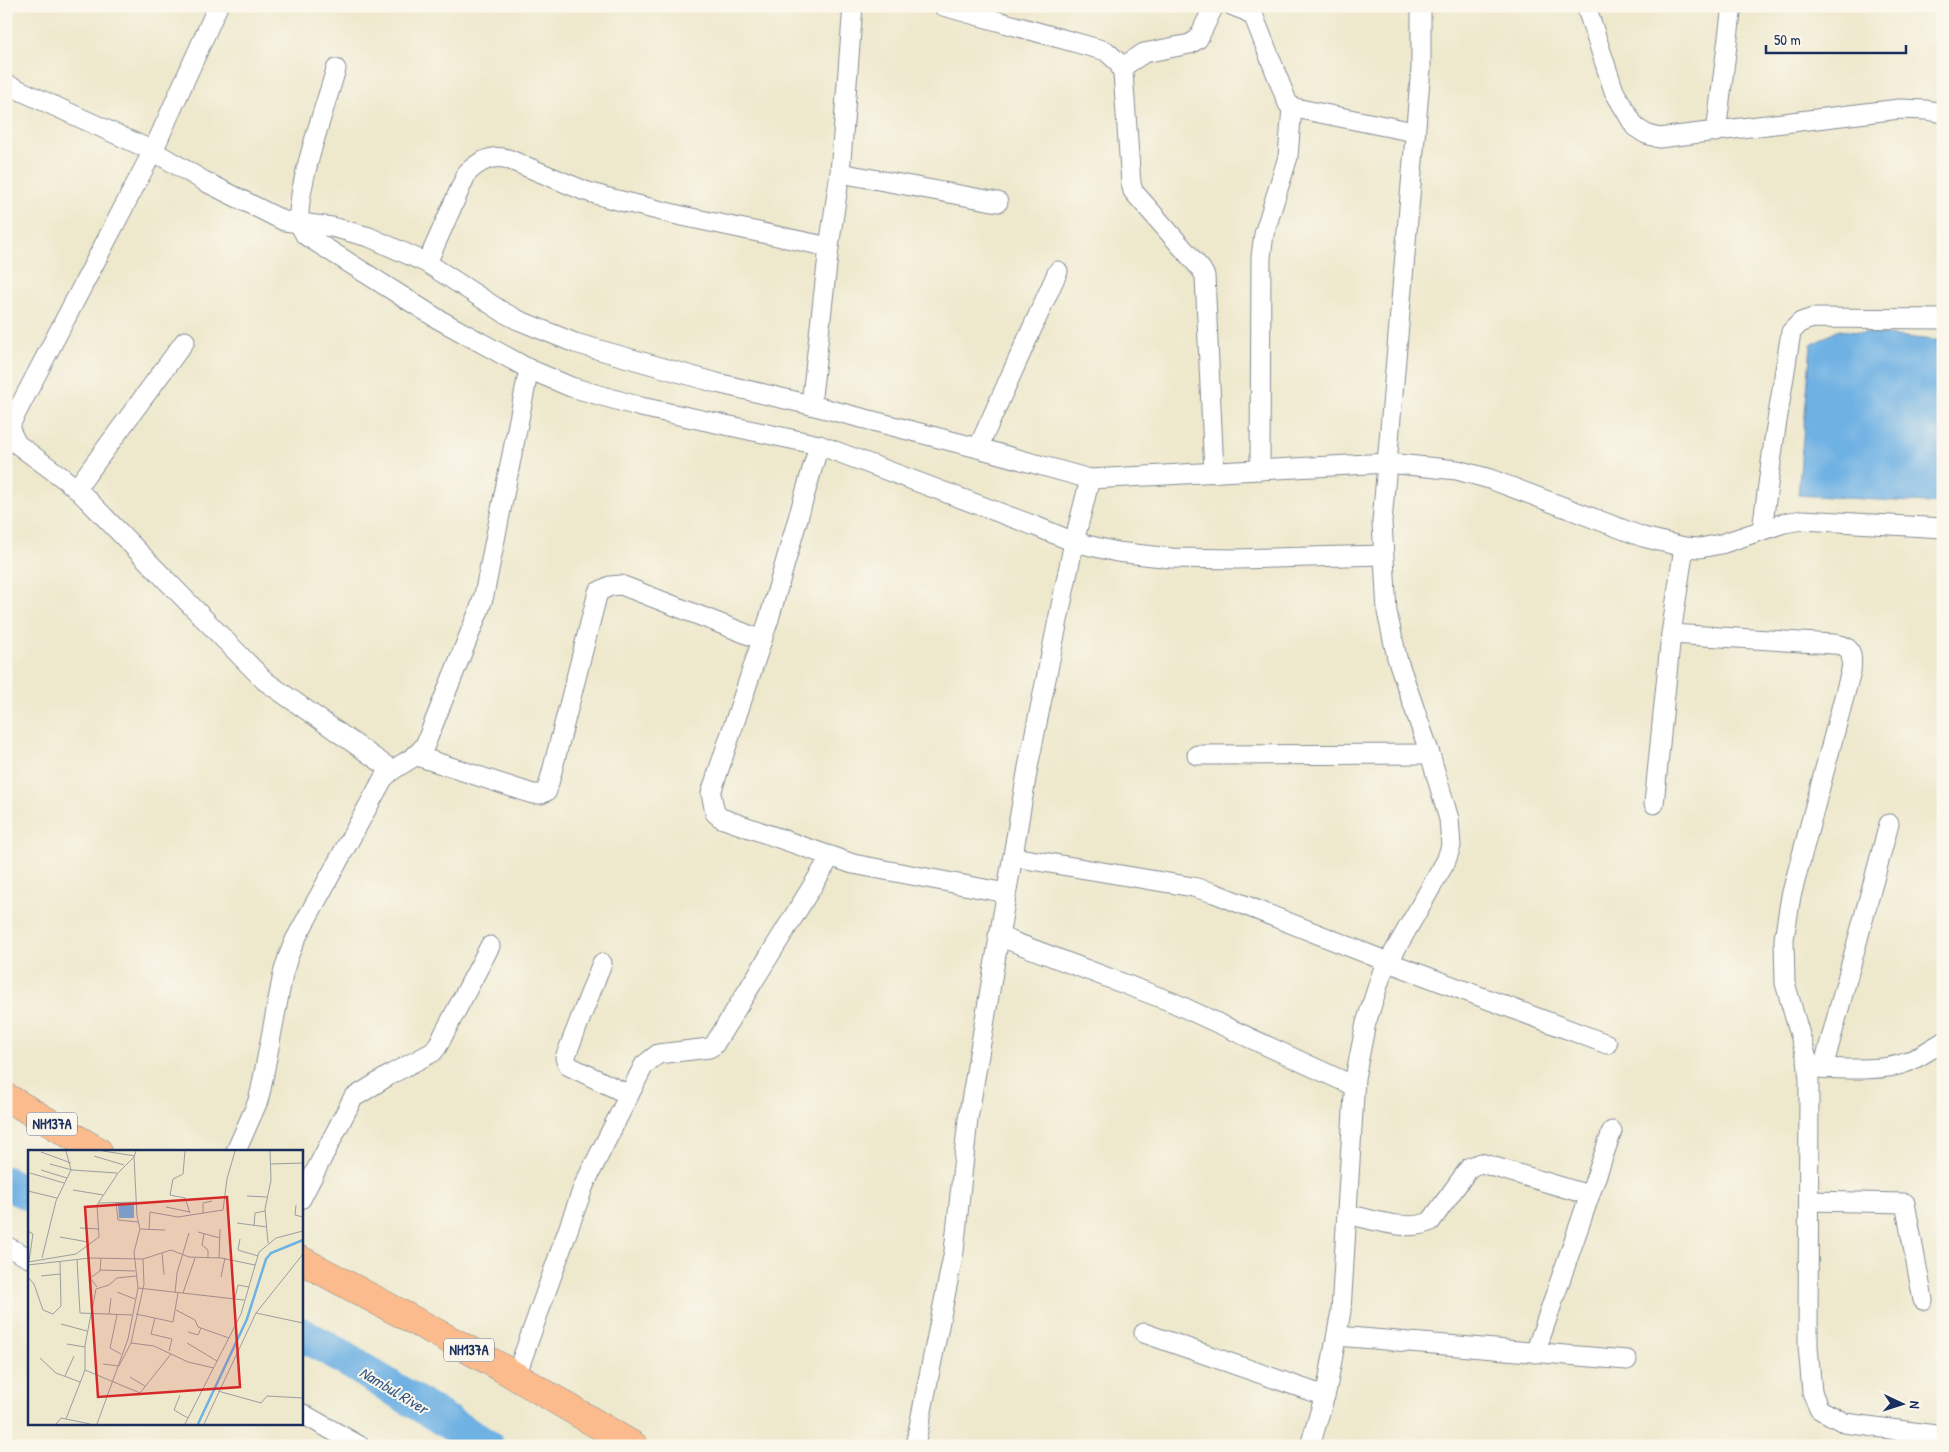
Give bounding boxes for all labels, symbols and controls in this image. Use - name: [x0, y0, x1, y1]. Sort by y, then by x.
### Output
- scale bar: [1766, 22, 1906, 54]
- text: 50 m: [1774, 29, 1801, 50]
- road number: NH137A: [27, 1112, 77, 1136]
- inset map: [28, 1150, 302, 1424]
- road number: NH137A: [444, 1338, 494, 1362]
- water label: Nambul River: [356, 1361, 434, 1420]
- north arrow: [1876, 1380, 1926, 1430]
- text: N: [1906, 1401, 1925, 1410]

